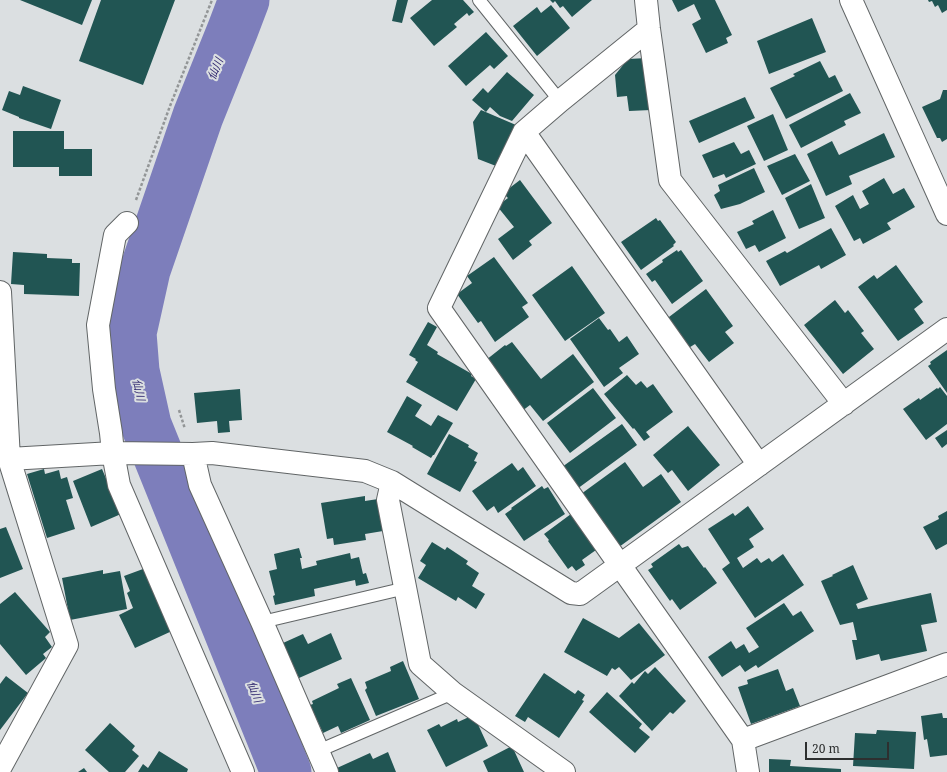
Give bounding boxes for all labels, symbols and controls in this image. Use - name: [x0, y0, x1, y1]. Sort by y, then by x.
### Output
- water label: 仙川: [206, 56, 226, 82]
- water label: 仙川: [129, 378, 147, 402]
- water label: 仙川: [244, 679, 264, 705]
- scale bar: [807, 734, 891, 760]
- text: 20 m: [812, 740, 840, 757]

